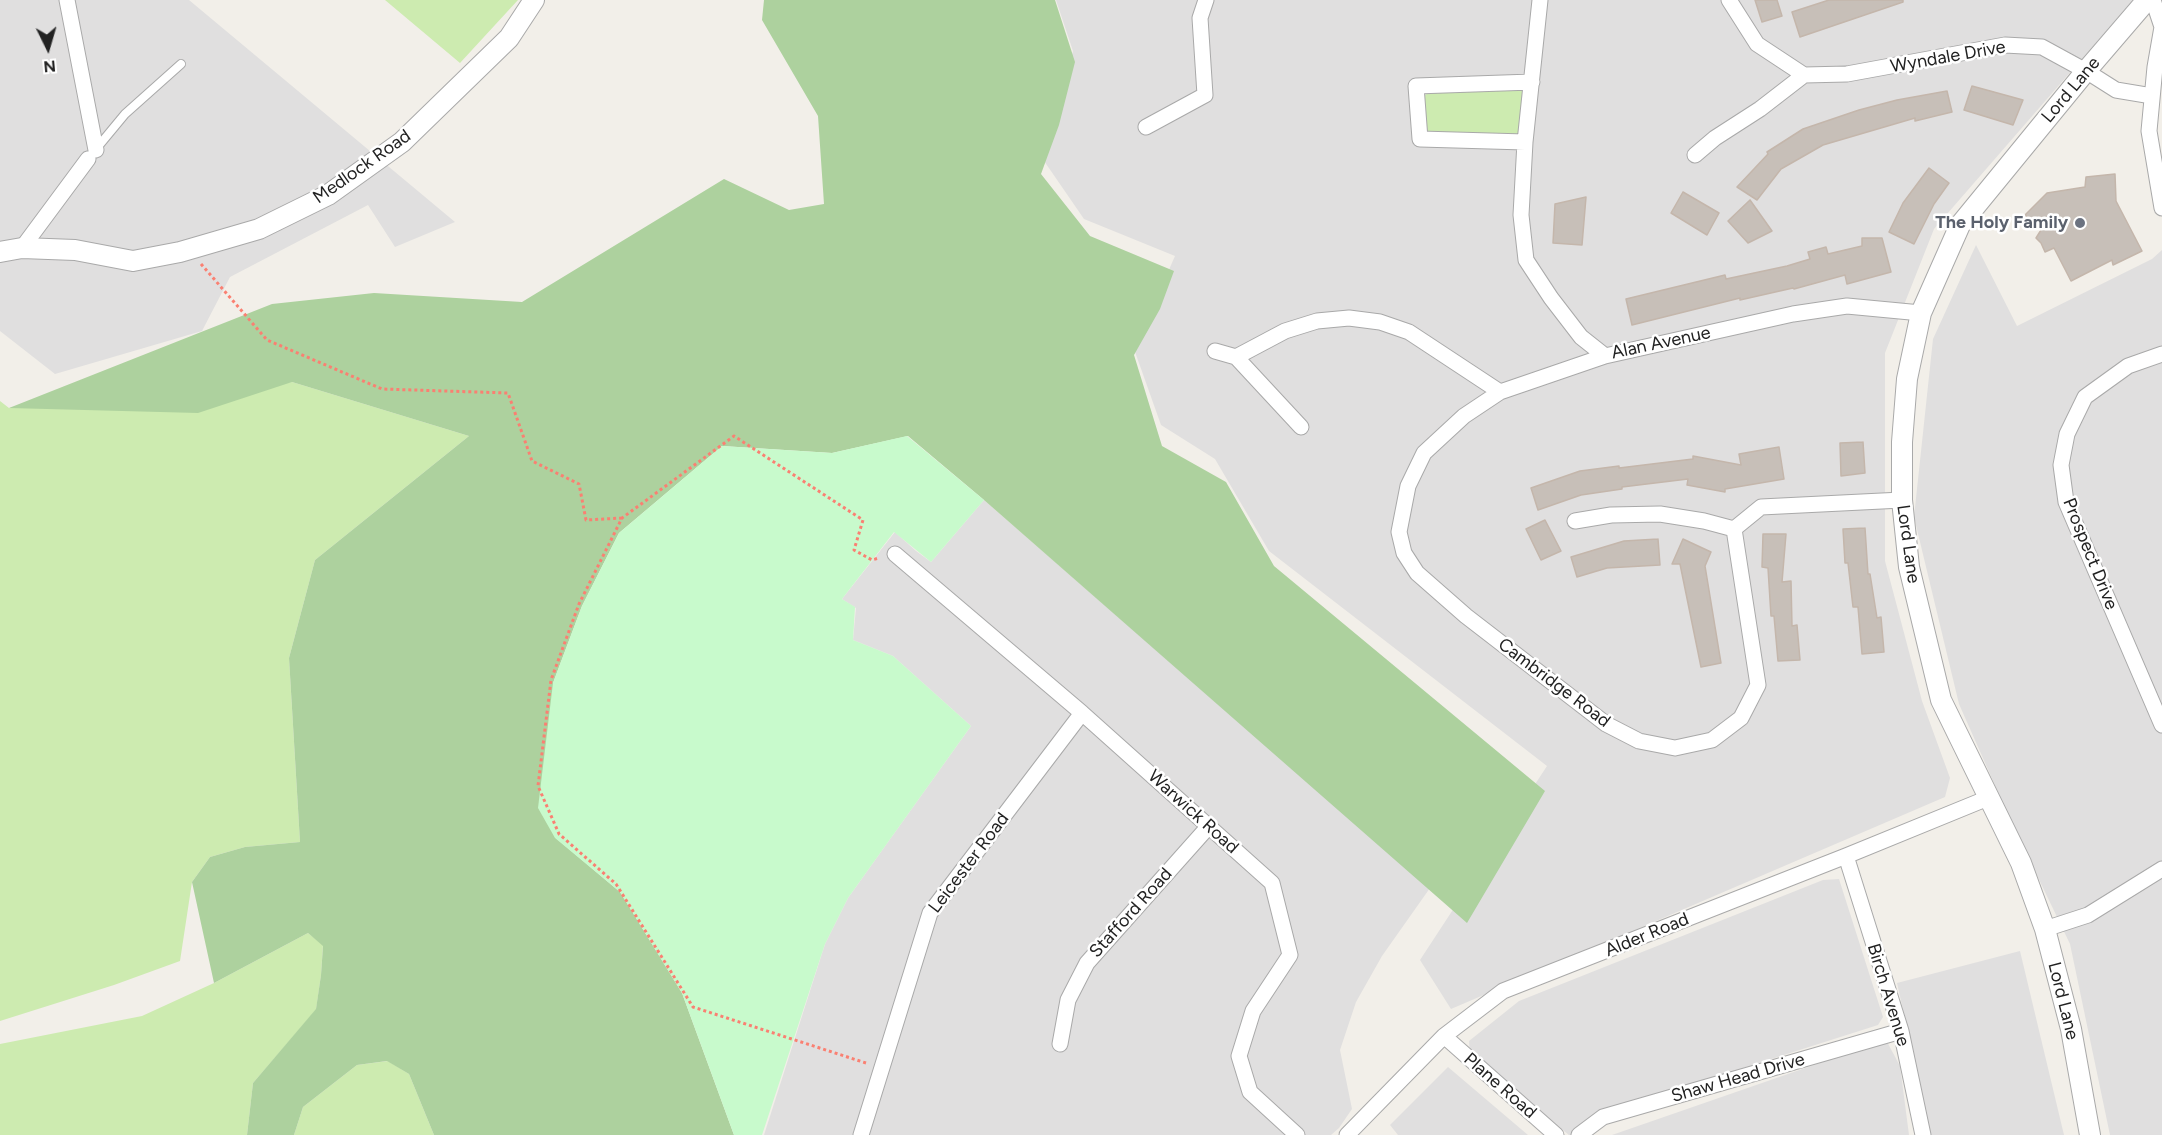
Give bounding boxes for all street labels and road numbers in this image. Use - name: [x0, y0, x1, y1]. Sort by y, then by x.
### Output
- street label: Wyndale Drive: [1889, 36, 2007, 78]
- street label: Lord Lane: [2037, 53, 2105, 127]
- street label: Medlock Road: [309, 125, 415, 209]
- street label: Alan Avenue: [1610, 322, 1712, 364]
- street label: Prospect Drive: [2058, 495, 2122, 613]
- street label: Lord Lane: [1892, 503, 1924, 585]
- street label: Cambridge Road: [1494, 634, 1614, 732]
- street label: Warwick Road: [1143, 766, 1243, 858]
- street label: Leicester Road: [924, 809, 1014, 917]
- street label: Stafford Road: [1085, 864, 1177, 962]
- street label: Alder Road: [1602, 908, 1692, 962]
- street label: Birch Avenue: [1862, 941, 1914, 1049]
- street label: Lord Lane: [2043, 960, 2083, 1042]
- street label: Plane Road: [1459, 1049, 1541, 1123]
- street label: Shaw Head Drive: [1669, 1049, 1807, 1107]

